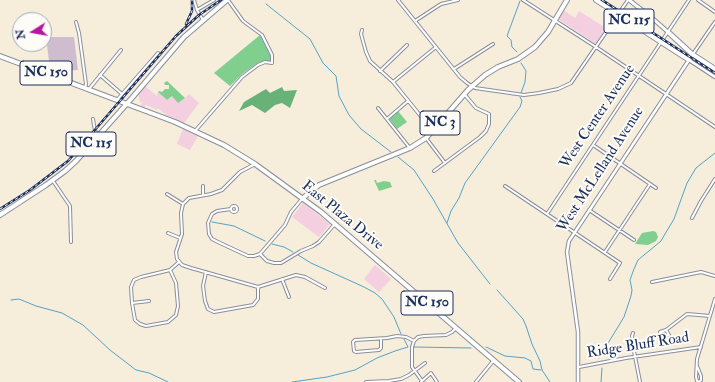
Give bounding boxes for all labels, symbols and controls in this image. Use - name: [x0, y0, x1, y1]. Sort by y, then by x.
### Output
- road number: NC 115: [604, 9, 654, 33]
- north arrow: [12, 12, 52, 52]
- text: N: [13, 28, 28, 40]
- road number: NC 150: [20, 61, 72, 85]
- street label: West Center Avenue: [557, 62, 639, 172]
- street label: West McLelland Avenue: [554, 104, 648, 236]
- road number: NC 3: [420, 111, 460, 135]
- road number: NC 115: [66, 132, 116, 156]
- street label: East Plaza Drive: [298, 178, 386, 254]
- road number: NC 150: [401, 291, 453, 315]
- street label: Ridge Bluff Road: [586, 329, 690, 363]

